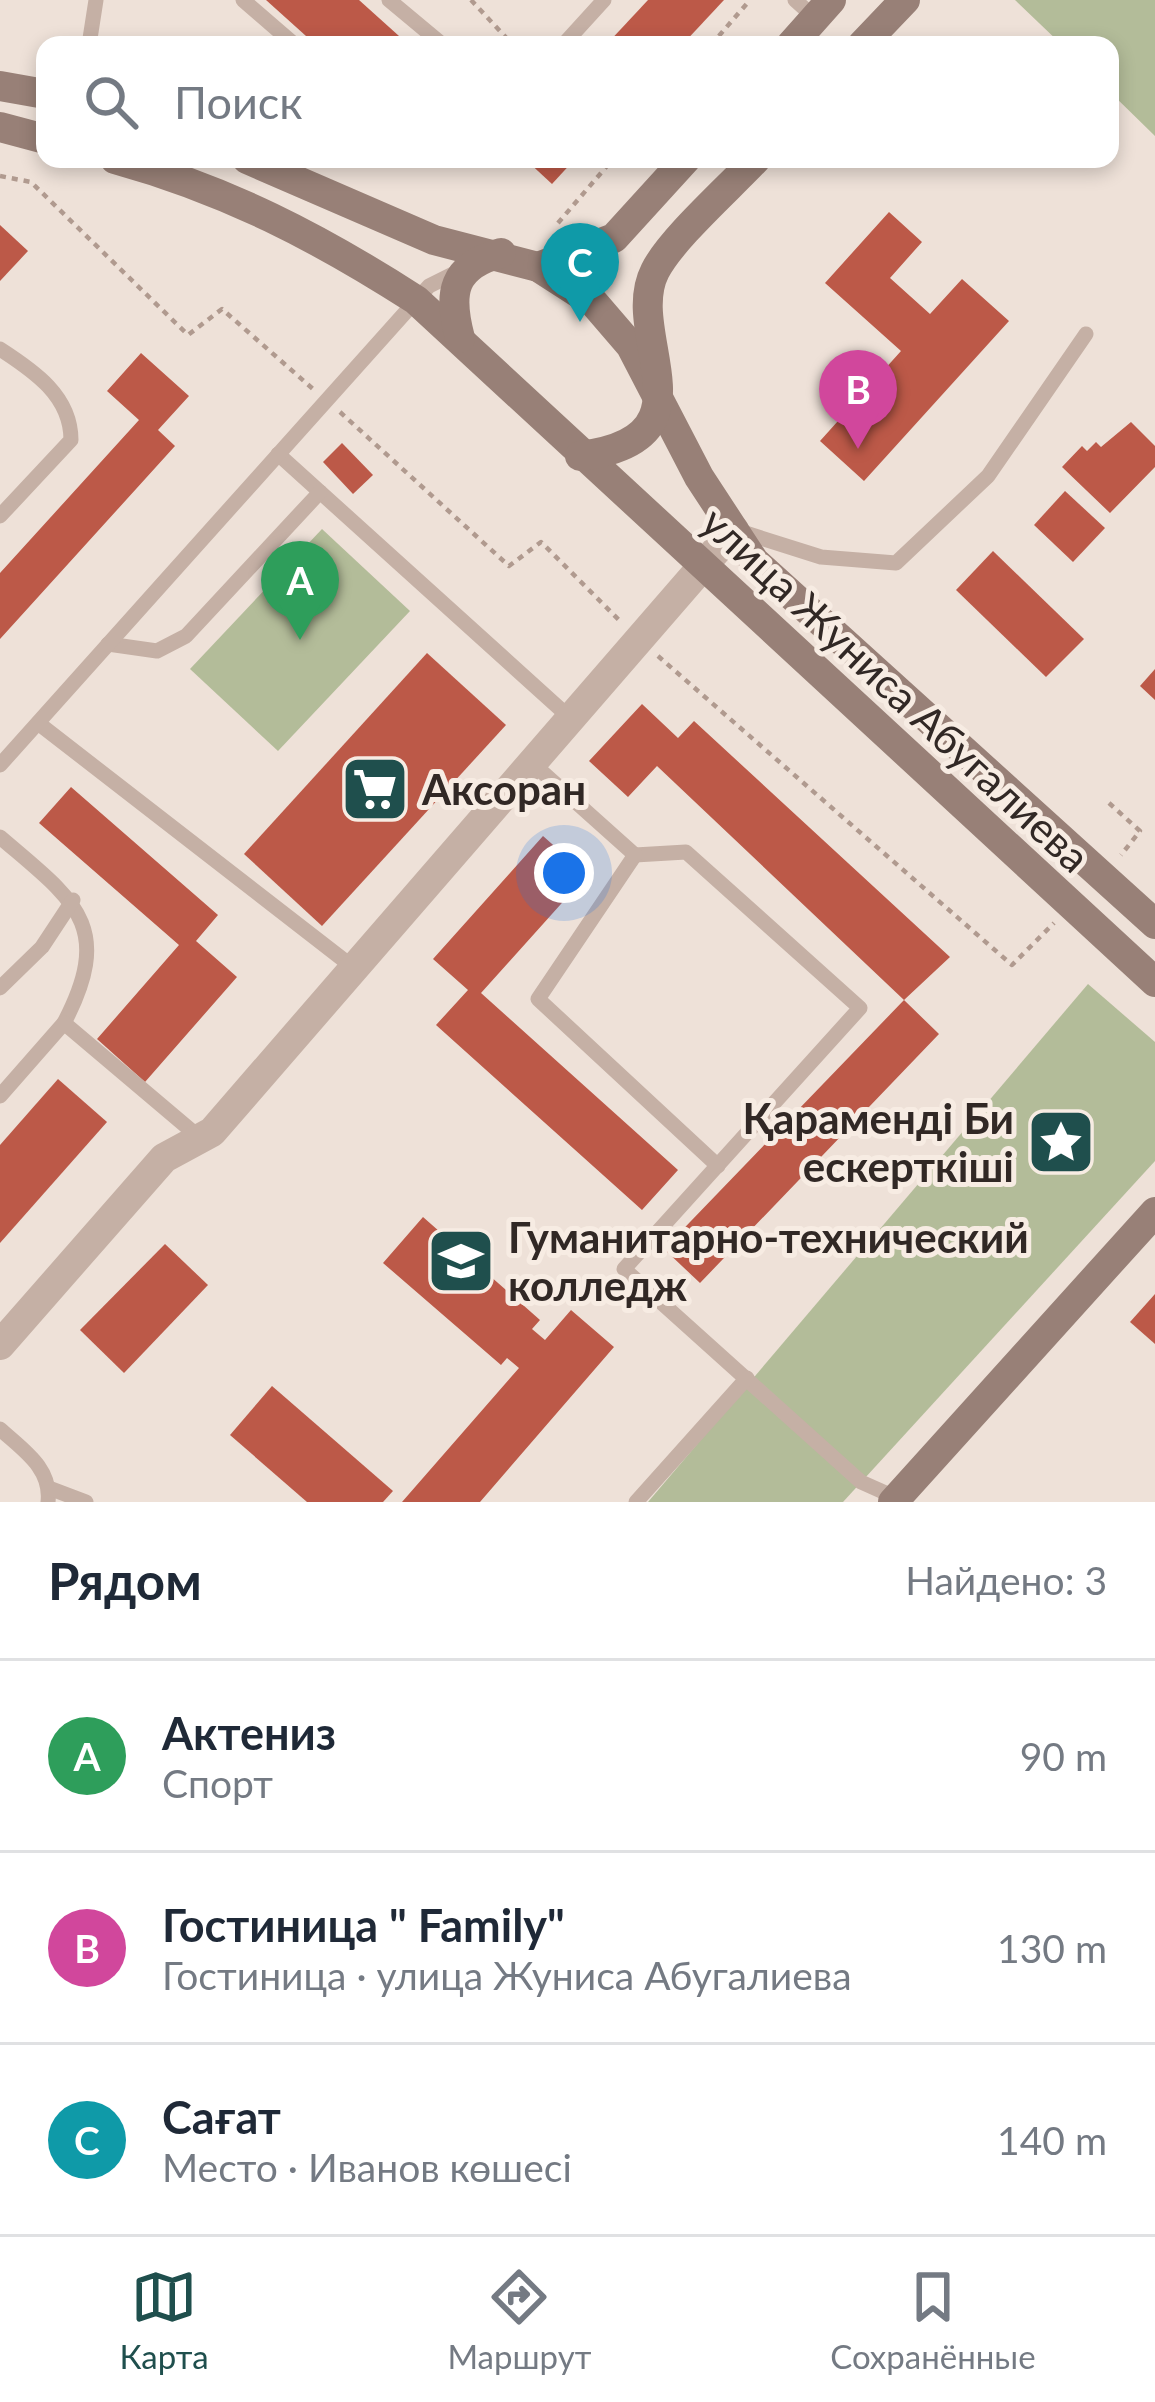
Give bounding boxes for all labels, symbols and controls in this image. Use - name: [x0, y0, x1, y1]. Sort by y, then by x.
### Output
- search box: [36, 36, 1119, 168]
- icon: search: [78, 69, 144, 135]
- text: Поиск: [174, 75, 303, 129]
- pin: C: [541, 223, 619, 322]
- pin: B: [819, 350, 897, 449]
- street label: улица Жуниса Абугалиева: [692, 496, 1100, 882]
- pin: A: [261, 541, 339, 640]
- supermarket icon: Аксоран: [340, 754, 410, 824]
- place label: Аксоран: [421, 764, 586, 814]
- your location: [534, 843, 594, 903]
- place label: Қараменді Би ескерткіші: [742, 1093, 1014, 1191]
- place icon: Қараменді Би ескерткіші: [1026, 1107, 1096, 1177]
- place label: Гуманитарно-технический колледж: [508, 1212, 1029, 1310]
- school or university icon: Гуманитарно-технический колледж: [426, 1226, 496, 1296]
- text: Рядом: [48, 1550, 202, 1611]
- text: Найдено: 3: [905, 1557, 1107, 1603]
- text: Актениз: [162, 1706, 336, 1760]
- text: A: [73, 1733, 101, 1779]
- text: 90 m: [1020, 1733, 1107, 1779]
- text: Спорт: [162, 1760, 273, 1806]
- text: Гостиница " Family": [162, 1898, 565, 1952]
- text: B: [74, 1925, 100, 1971]
- text: 130 m: [997, 1925, 1107, 1971]
- text: Гостиница · улица Жуниса Абугалиева: [162, 1952, 852, 1998]
- text: Сағат: [162, 2090, 281, 2144]
- text: C: [74, 2117, 100, 2163]
- text: 140 m: [997, 2117, 1107, 2163]
- text: Место · Иванов көшесі: [162, 2144, 572, 2190]
- tab: Карта: [119, 2264, 209, 2376]
- tab: Маршрут: [447, 2264, 591, 2376]
- tab: Сохранённые: [830, 2264, 1036, 2376]

